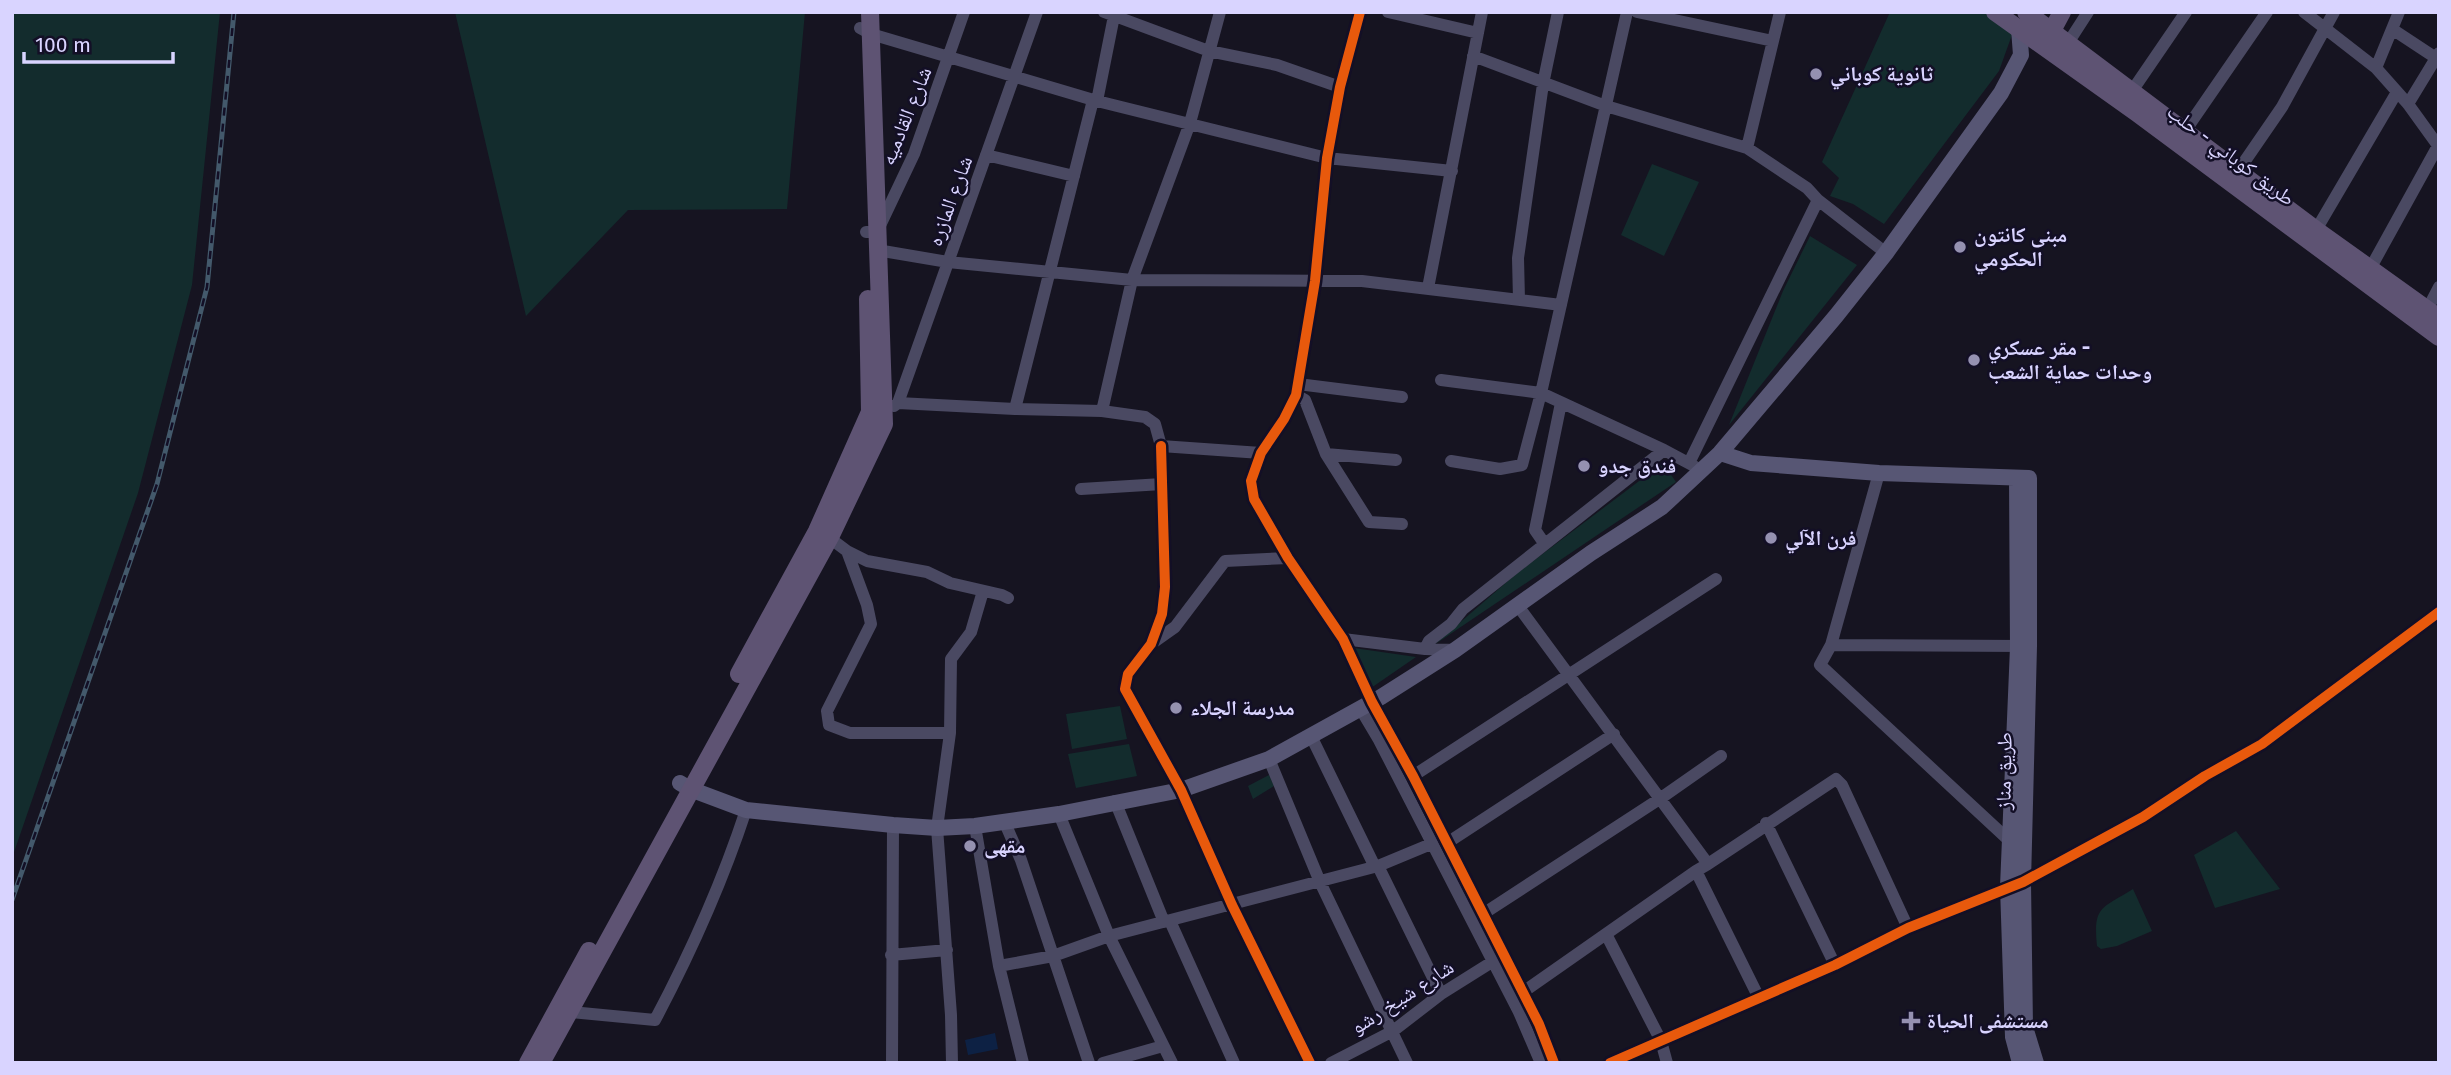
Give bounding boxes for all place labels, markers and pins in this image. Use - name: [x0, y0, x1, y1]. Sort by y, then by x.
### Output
- place label: ثانوية كوباني: [1830, 61, 1933, 90]
- marker: ثانوية كوباني: [1808, 66, 1824, 82]
- place label: مبنى كانتون الحكومي: [1974, 222, 2067, 275]
- marker: مبنى كانتون الحكومي: [1952, 239, 1968, 255]
- place label: مقر عسكري - وحدات حماية الشعب: [1988, 335, 2152, 385]
- marker: مقر عسكري - وحدات حماية الشعب: [1966, 352, 1982, 368]
- place label: فندق جدو: [1598, 453, 1676, 479]
- marker: فندق جدو: [1576, 458, 1592, 474]
- place label: فرن الآلي: [1785, 525, 1856, 554]
- marker: فرن الآلي: [1763, 530, 1779, 546]
- place label: مدرسة الجلاء: [1190, 695, 1295, 721]
- marker: مدرسة الجلاء: [1168, 700, 1184, 716]
- place label: مقهى: [984, 833, 1025, 859]
- marker: مقهى: [962, 838, 978, 854]
- place label: مستشفى الحياة: [1927, 1008, 2049, 1034]
- marker: مستشفى الحياة: [1901, 1011, 1921, 1031]

